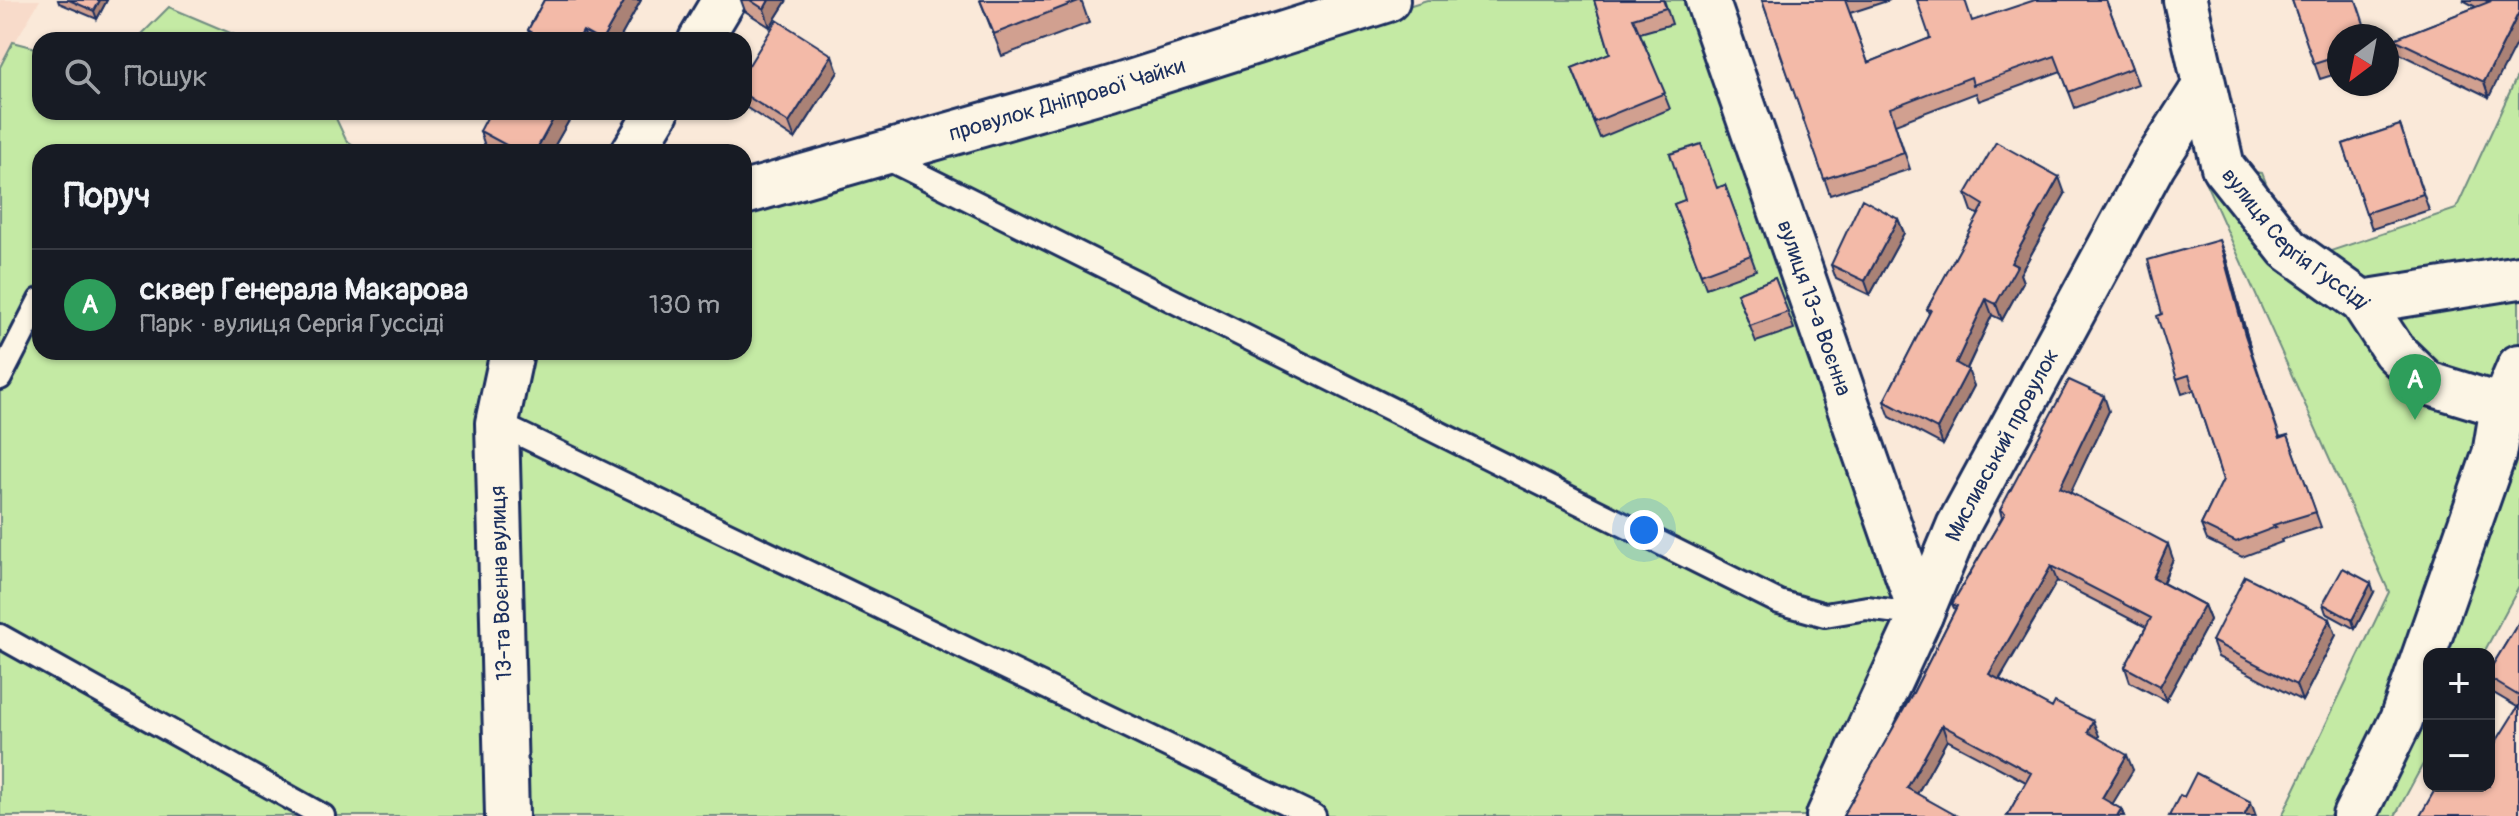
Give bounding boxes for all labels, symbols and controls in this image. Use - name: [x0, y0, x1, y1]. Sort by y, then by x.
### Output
- north arrow: [2327, 24, 2399, 96]
- search box: [32, 32, 752, 120]
- street label: провулок Дніпрової Чайки: [946, 51, 1189, 148]
- icon: search: [60, 54, 104, 98]
- text: Пошук: [124, 58, 208, 95]
- street label: вулиця Сергія Гуссіді: [2215, 162, 2376, 314]
- text: Поруч: [64, 175, 150, 218]
- street label: вулиця 13-а Воєнна: [1771, 216, 1858, 399]
- text: сквер Генерала Макарова: [140, 271, 468, 308]
- text: A: [82, 289, 98, 321]
- text: 130 m: [649, 289, 720, 321]
- text: Парк · вулиця Сергія Гуссіді: [140, 308, 444, 340]
- street label: Мисливський провулок: [1939, 344, 2065, 546]
- pin: A: [2389, 354, 2441, 420]
- street label: 13-та Воєнна вулиця: [484, 485, 518, 681]
- your location: [1624, 510, 1664, 550]
- map controls: [2423, 648, 2495, 792]
- button: +: [2423, 648, 2495, 720]
- button: −: [2423, 720, 2495, 792]

